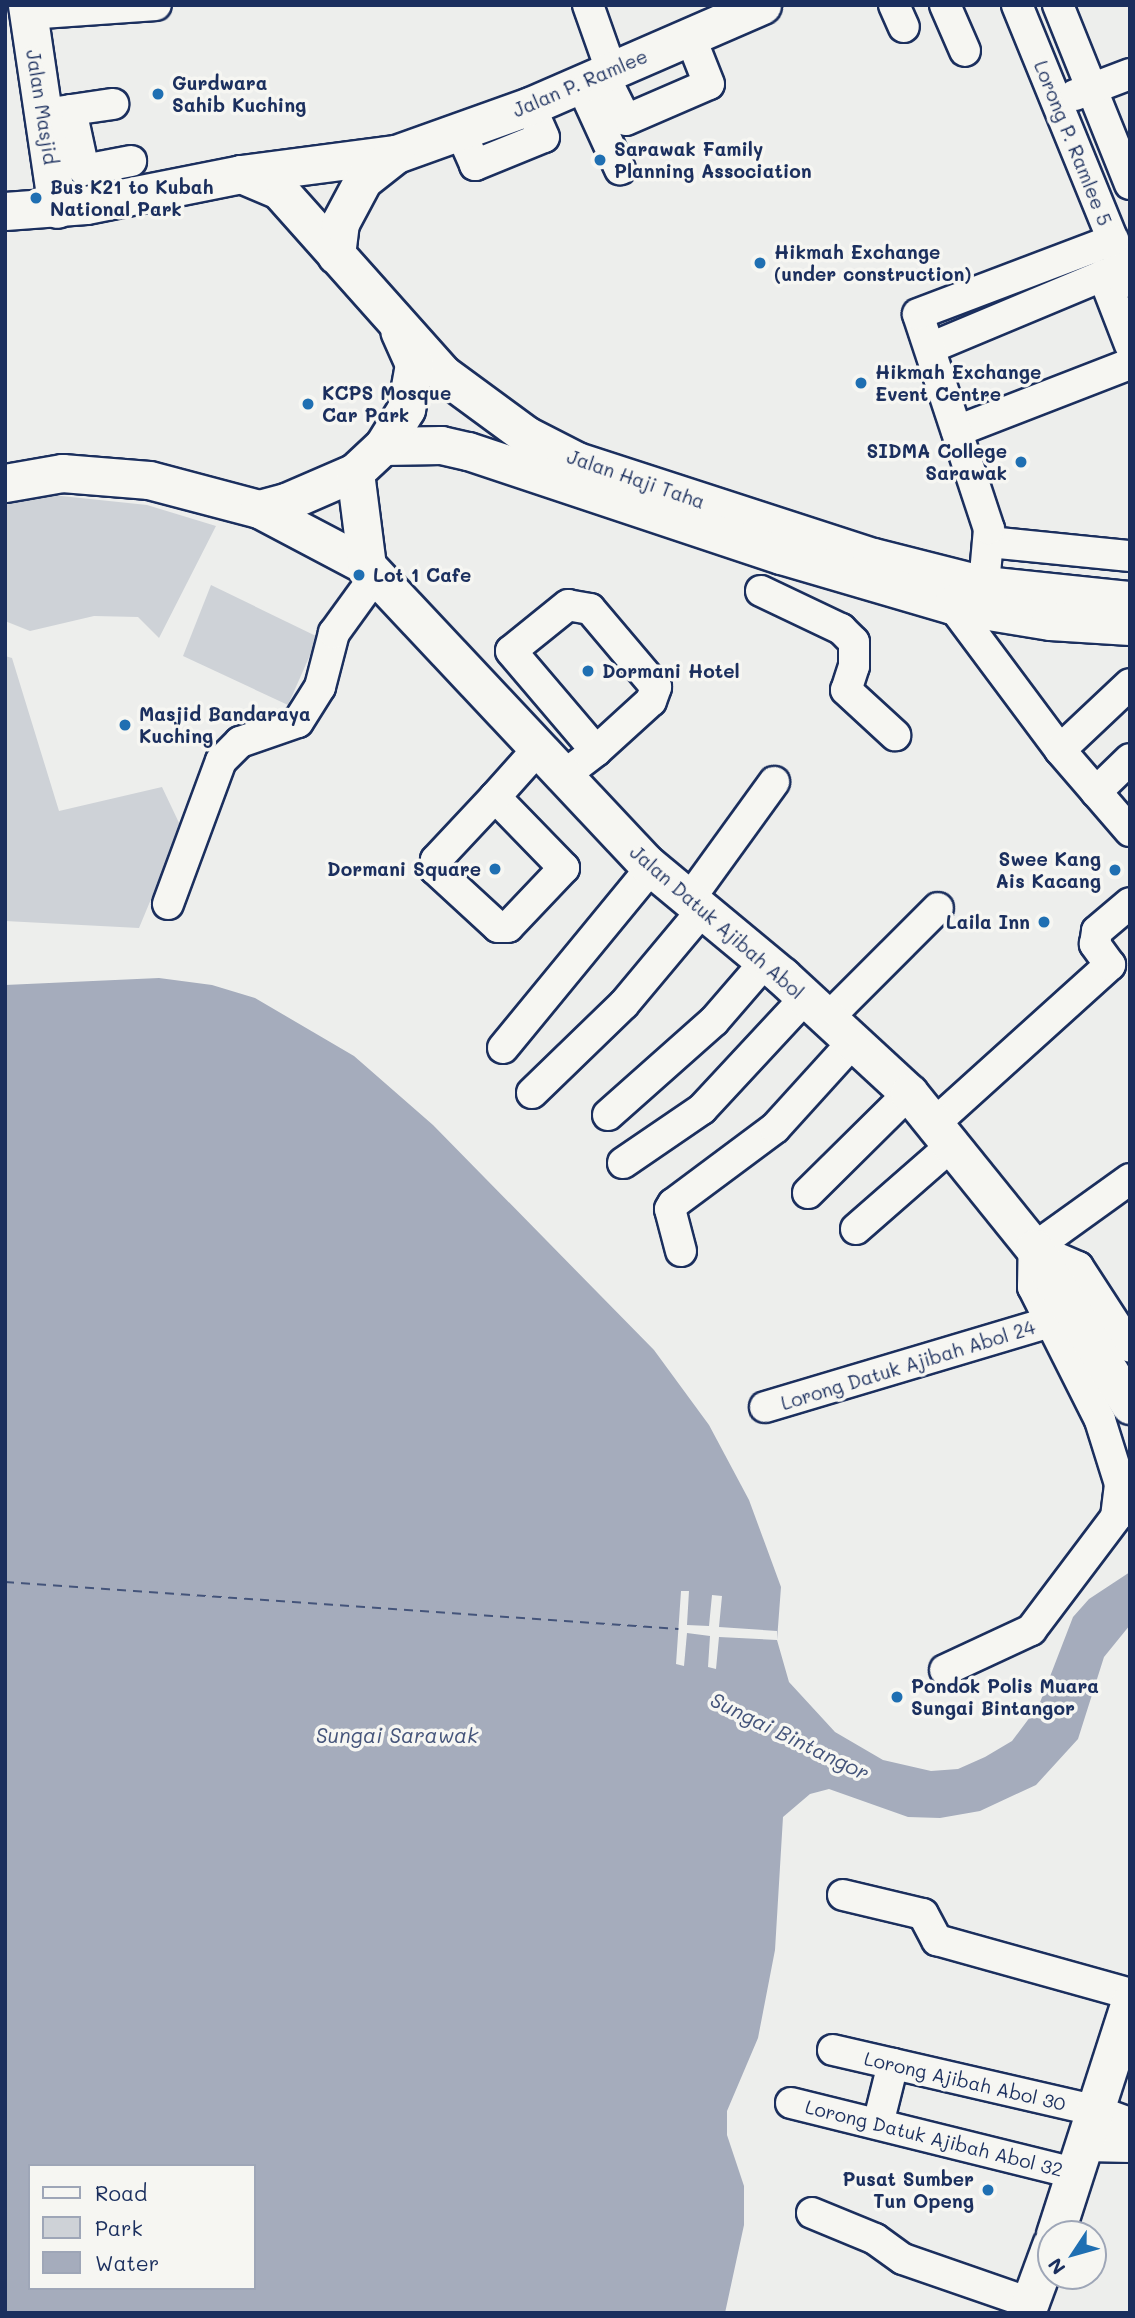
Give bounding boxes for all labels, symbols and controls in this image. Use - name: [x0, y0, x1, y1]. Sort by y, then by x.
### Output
- street label: Jalan P. Ramlee: [509, 44, 651, 122]
- street label: Jalan Masjid: [22, 48, 62, 166]
- street label: Lorong P. Ramlee 5: [1030, 57, 1116, 229]
- place label: Gurdwara Sahib Kuching: [172, 72, 306, 116]
- marker: Gurdwara Sahib Kuching: [150, 86, 166, 102]
- place label: Sarawak Family Planning Association: [614, 138, 812, 182]
- marker: Sarawak Family Planning Association: [592, 152, 608, 168]
- place label: Bus K21 to Kubah National Park: [50, 176, 213, 220]
- marker: Bus K21 to Kubah National Park: [28, 190, 44, 206]
- place label: Hikmah Exchange (under construction): [774, 241, 971, 285]
- marker: Hikmah Exchange (under construction): [752, 255, 768, 271]
- place label: Hikmah Exchange Event Centre: [875, 361, 1041, 405]
- marker: Hikmah Exchange Event Centre: [853, 375, 869, 391]
- place label: KCPS Mosque Car Park: [322, 382, 451, 426]
- marker: KCPS Mosque Car Park: [300, 396, 316, 412]
- place label: SIDMA College Sarawak: [866, 440, 1007, 484]
- street label: Jalan Haji Taha: [564, 445, 708, 513]
- marker: SIDMA College Sarawak: [1013, 454, 1029, 470]
- place label: Lot 1 Cafe: [373, 564, 471, 586]
- marker: Lot 1 Cafe: [351, 567, 367, 583]
- place label: Dormani Hotel: [602, 660, 740, 682]
- marker: Dormani Hotel: [580, 663, 596, 679]
- place label: Masjid Bandaraya Kuching: [139, 703, 311, 747]
- marker: Masjid Bandaraya Kuching: [117, 717, 133, 733]
- street label: Jalan Datuk Ajibah Abol: [625, 840, 809, 1004]
- place label: Swee Kang Ais Kacang: [995, 848, 1101, 892]
- place label: Dormani Square: [327, 858, 481, 880]
- marker: Dormani Square: [487, 861, 503, 877]
- marker: Swee Kang Ais Kacang: [1107, 862, 1123, 878]
- place label: Laila Inn: [946, 911, 1030, 933]
- marker: Laila Inn: [1036, 914, 1052, 930]
- street label: Lorong Datuk Ajibah Abol 24: [778, 1315, 1038, 1415]
- place label: Pondok Polis Muara Sungai Bintangor: [911, 1675, 1099, 1719]
- water label: Sungai Bintangor: [706, 1687, 874, 1785]
- marker: Pondok Polis Muara Sungai Bintangor: [889, 1689, 905, 1705]
- water label: Sungai Sarawak: [316, 1722, 478, 1748]
- street label: Lorong Ajibah Abol 30: [862, 2047, 1068, 2115]
- street label: Lorong Datuk Ajibah Abol 32: [803, 2095, 1065, 2181]
- legend: [28, 2164, 256, 2290]
- place label: Pusat Sumber Tun Openg: [842, 2168, 974, 2212]
- text: Road: [95, 2179, 147, 2206]
- marker: Pusat Sumber Tun Openg: [980, 2182, 996, 2198]
- text: Park: [95, 2214, 143, 2241]
- north arrow: [1037, 2220, 1107, 2290]
- text: Water: [95, 2249, 159, 2276]
- text: N: [1042, 2253, 1071, 2280]

